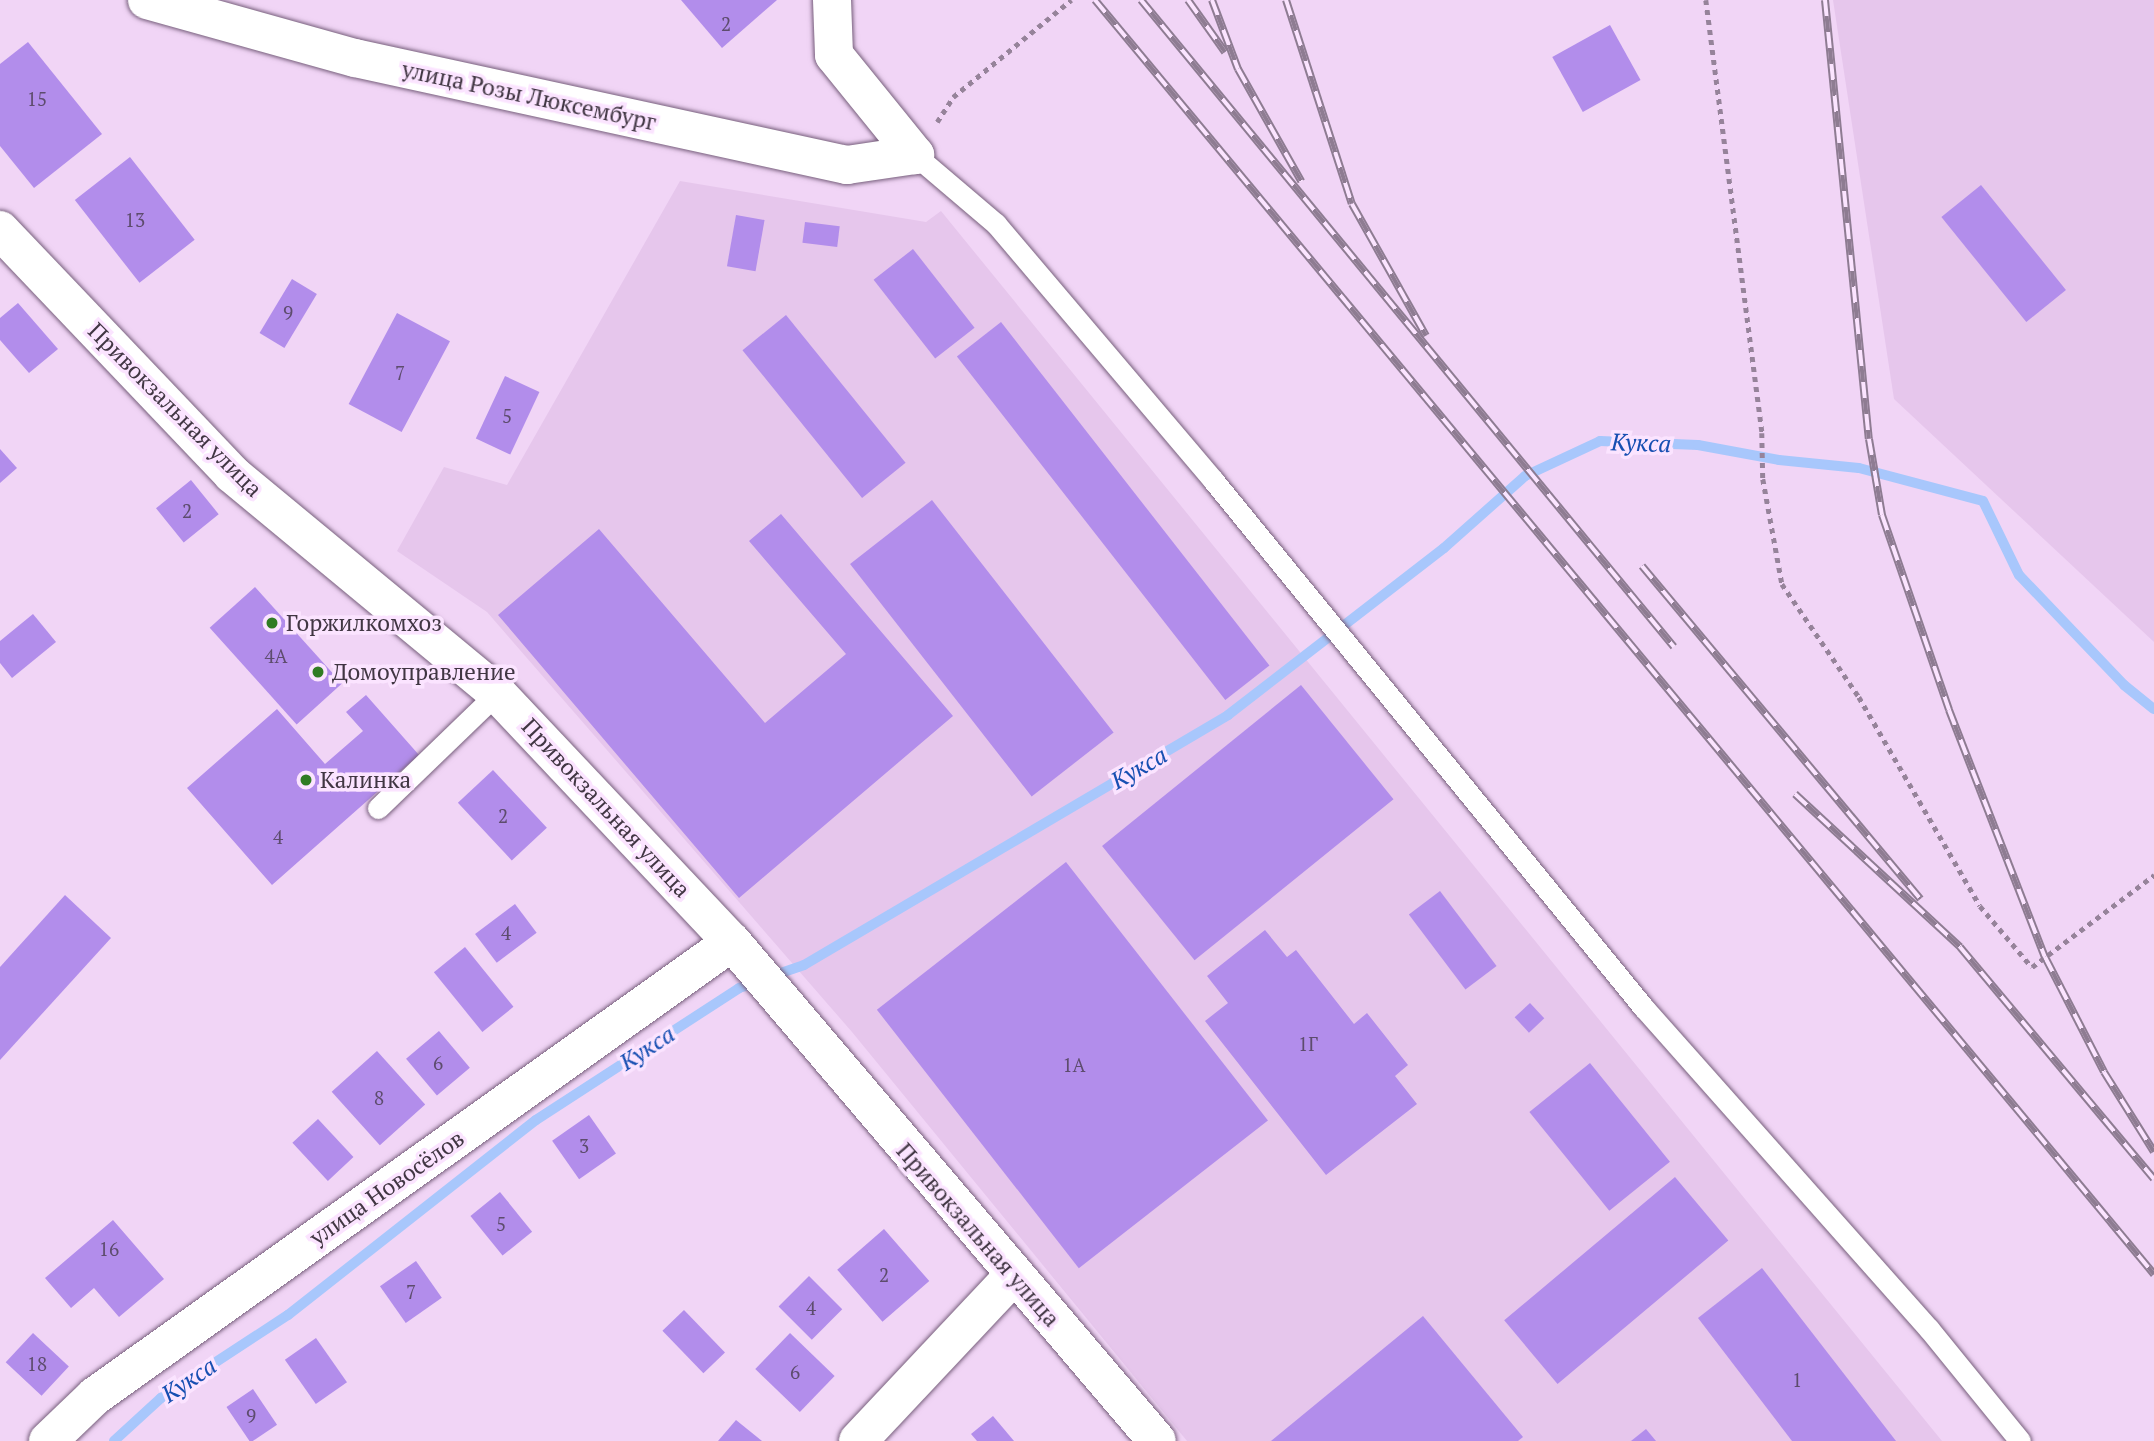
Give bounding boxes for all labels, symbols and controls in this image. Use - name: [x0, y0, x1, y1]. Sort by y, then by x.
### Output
- house number: 2: [721, 13, 731, 35]
- street label: улица Розы Люксембург: [399, 56, 659, 136]
- house number: 15: [27, 88, 47, 110]
- house number: 13: [125, 209, 145, 231]
- house number: 9: [283, 302, 293, 324]
- street label: Привокзальная улица: [82, 317, 268, 503]
- house number: 7: [395, 362, 405, 384]
- house number: 5: [502, 405, 512, 427]
- water label: Кукса: [1610, 428, 1672, 458]
- house number: 2: [182, 500, 192, 522]
- place label: Горжилкомхоз: [286, 609, 442, 637]
- marker: Горжилкомхоз: [264, 615, 280, 631]
- house number: 4А: [264, 645, 288, 667]
- place label: Домоуправление: [332, 658, 516, 686]
- marker: Домоуправление: [310, 664, 326, 680]
- street label: Привокзальная улица: [516, 713, 696, 903]
- water label: Кукса: [1106, 741, 1172, 795]
- place label: Калинка: [320, 766, 411, 794]
- marker: Калинка: [298, 772, 314, 788]
- house number: 2: [498, 805, 508, 827]
- house number: 4: [273, 826, 283, 848]
- house number: 4: [501, 922, 511, 944]
- water label: Кукса: [614, 1020, 680, 1076]
- house number: 1Г: [1298, 1033, 1318, 1055]
- house number: 6: [433, 1052, 443, 1074]
- house number: 1А: [1062, 1054, 1086, 1076]
- house number: 8: [374, 1087, 384, 1109]
- street label: улица Новосёлов: [304, 1124, 470, 1252]
- house number: 3: [579, 1135, 589, 1157]
- street label: Привокзальная улица: [891, 1137, 1065, 1333]
- house number: 5: [496, 1213, 506, 1235]
- house number: 16: [99, 1238, 119, 1260]
- house number: 2: [879, 1264, 889, 1286]
- house number: 7: [406, 1281, 416, 1303]
- house number: 4: [806, 1297, 816, 1319]
- water label: Кукса: [156, 1351, 222, 1409]
- house number: 18: [27, 1353, 47, 1375]
- house number: 6: [790, 1361, 800, 1383]
- house number: 1: [1792, 1369, 1802, 1391]
- house number: 9: [246, 1405, 256, 1427]

